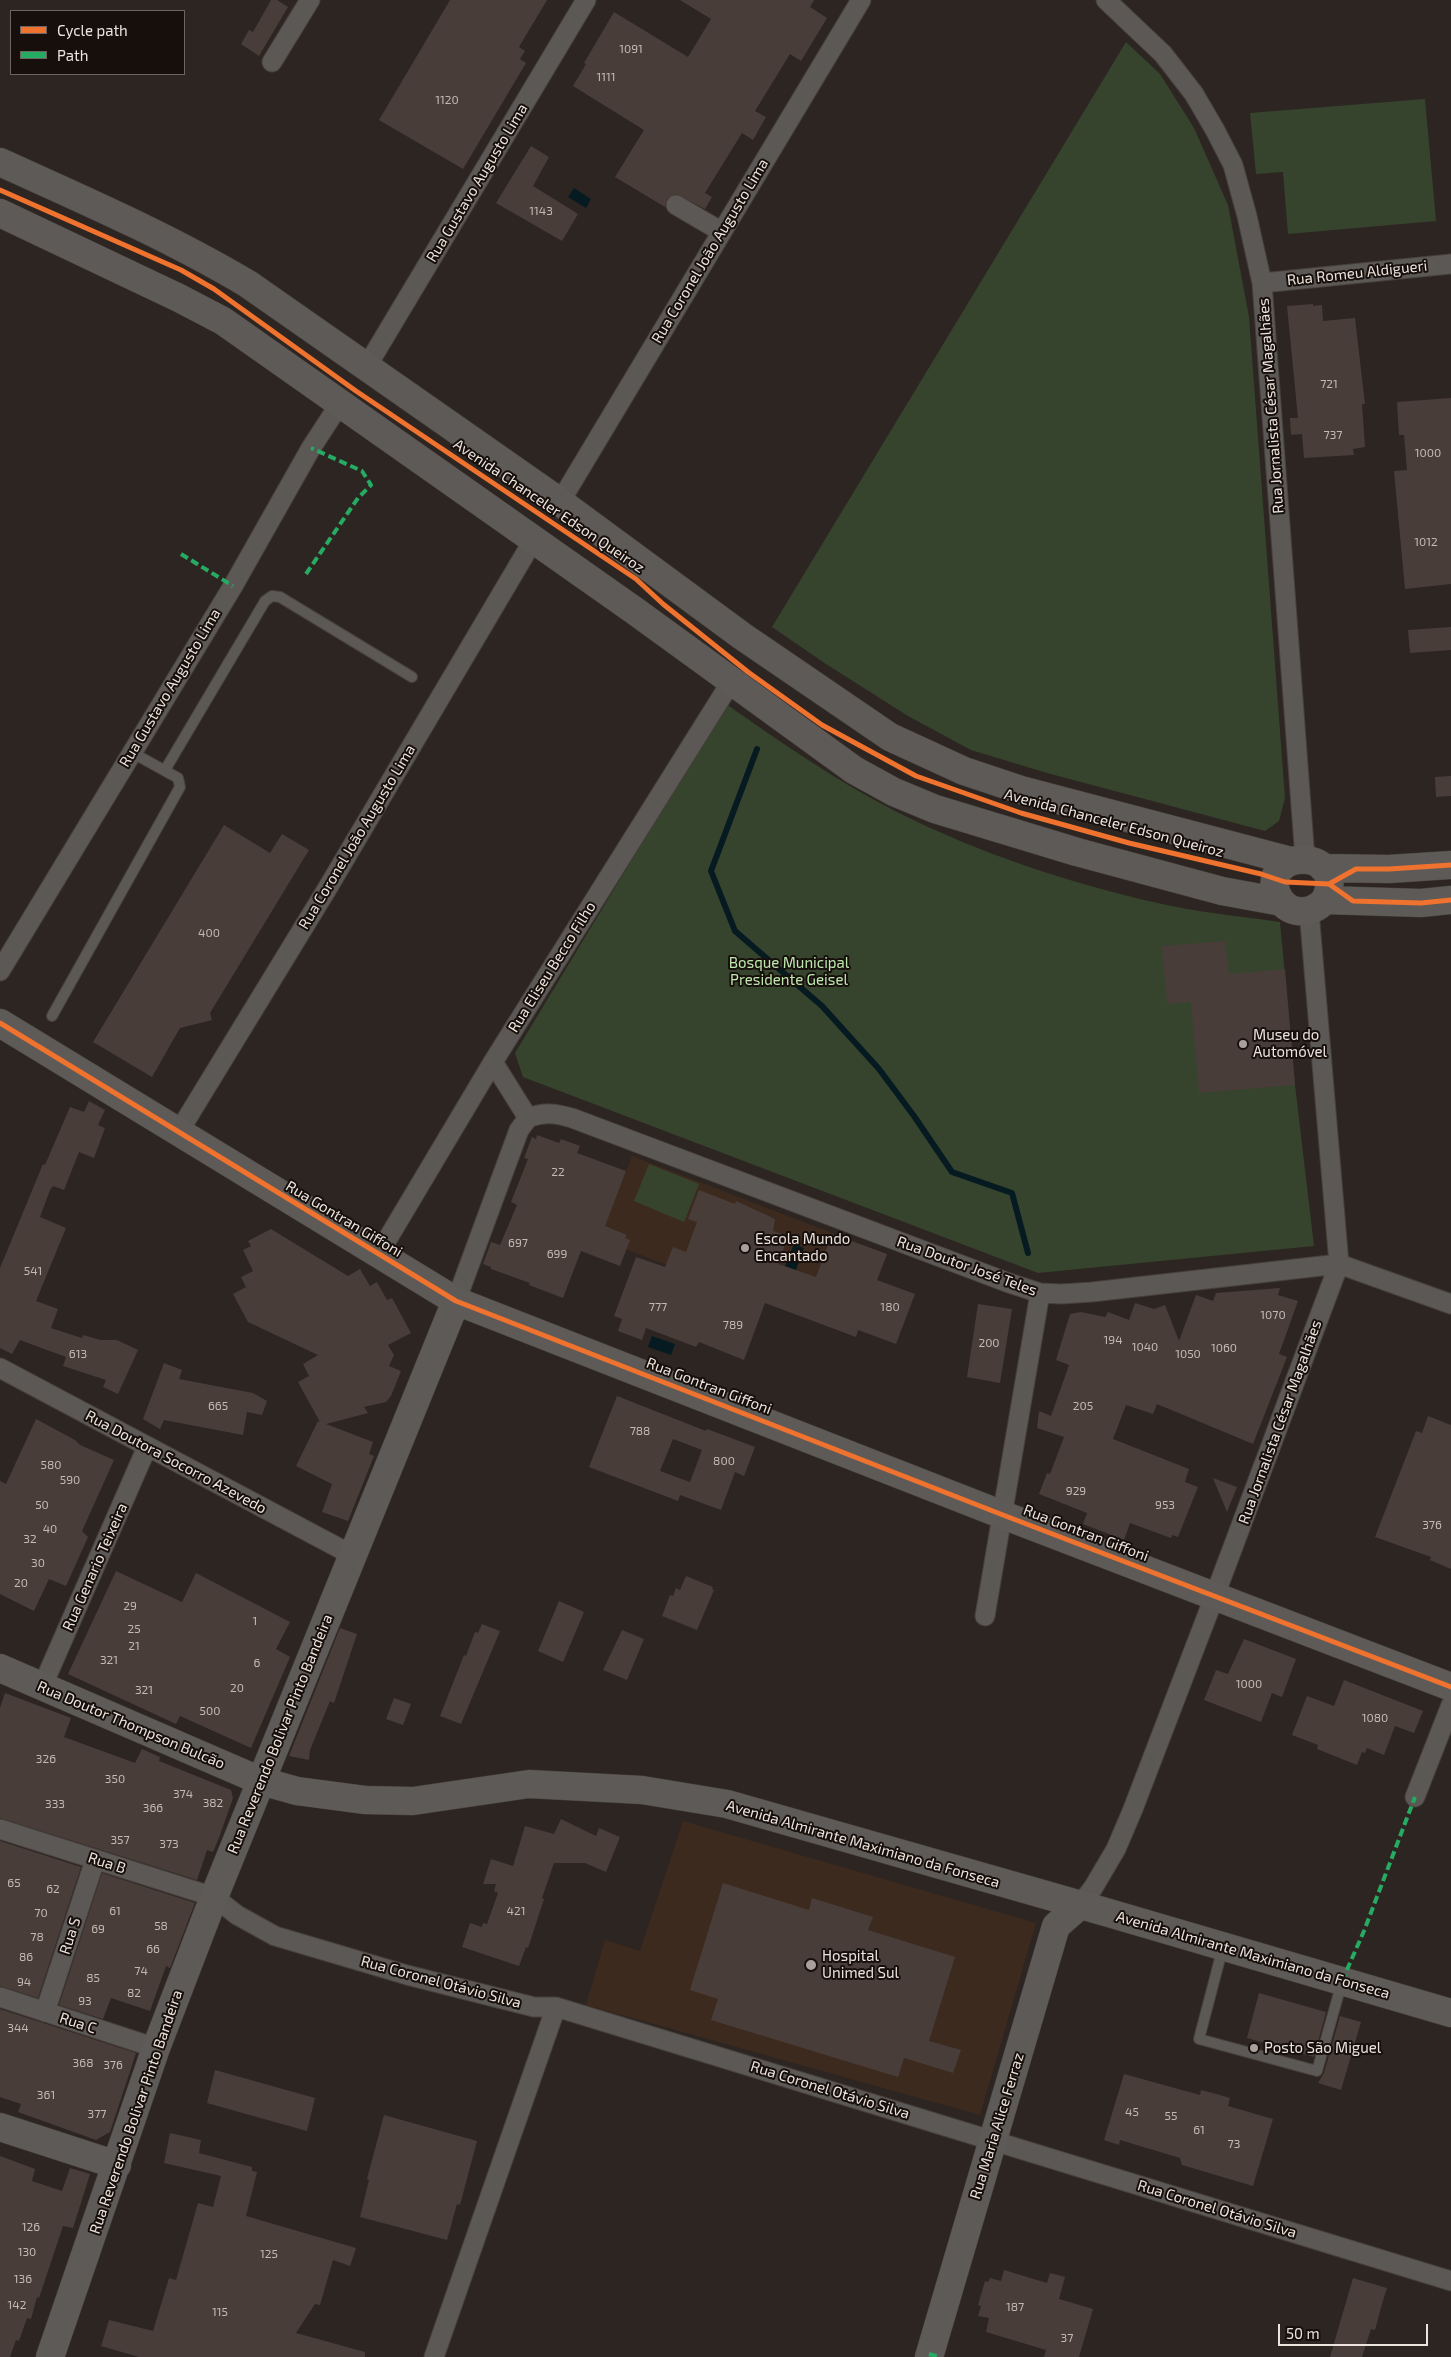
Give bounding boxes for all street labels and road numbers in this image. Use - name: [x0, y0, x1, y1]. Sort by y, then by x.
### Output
- street label: Rua Gustavo Augusto Lima: [423, 101, 531, 265]
- street label: Rua Coronel João Augusto Lima: [648, 156, 772, 346]
- street label: Rua Romeu Aldigueri: [1286, 257, 1428, 289]
- street label: Rua Jornalista César Magalhães: [1254, 298, 1288, 514]
- street label: Avenida Chanceler Edson Queiroz: [450, 435, 648, 577]
- street label: Rua Gustavo Augusto Lima: [116, 606, 224, 770]
- street label: Rua Coronel João Augusto Lima: [295, 742, 419, 932]
- street label: Avenida Chanceler Edson Queiroz: [1002, 785, 1226, 861]
- street label: Rua Eliseu Becco Filho: [504, 898, 600, 1036]
- street label: Rua Gontran Giffoni: [282, 1177, 406, 1261]
- street label: Rua Doutor José Teles: [894, 1232, 1040, 1300]
- street label: Rua Jornalista César Magalhães: [1235, 1317, 1325, 1527]
- street label: Rua Gontran Giffoni: [644, 1354, 774, 1418]
- street label: Rua Doutora Socorro Azevedo: [82, 1406, 270, 1518]
- street label: Rua Genario Teixeira: [59, 1500, 131, 1634]
- street label: Rua Gontran Giffoni: [1021, 1501, 1151, 1565]
- street label: Rua Reverendo Bolivar Pinto Bandeira: [224, 1612, 336, 1856]
- street label: Rua Doutor Thompson Bulcão: [34, 1677, 228, 1773]
- street label: Avenida Almirante Maximiano da Fonseca: [724, 1796, 1002, 1892]
- street label: Rua B: [86, 1848, 128, 1878]
- street label: Avenida Almirante Maximiano da Fonseca: [1114, 1907, 1392, 2003]
- street label: Rua S: [56, 1915, 84, 1957]
- street label: Rua Coronel Otávio Silva: [359, 1952, 523, 2012]
- street label: Rua Reverendo Bolivar Pinto Bandeira: [86, 1988, 186, 2236]
- street label: Rua C: [57, 2009, 99, 2037]
- street label: Rua Maria Alice Ferraz: [966, 2051, 1028, 2201]
- street label: Rua Coronel Otávio Silva: [748, 2057, 912, 2123]
- street label: Rua Coronel Otávio Silva: [1135, 2176, 1299, 2242]

